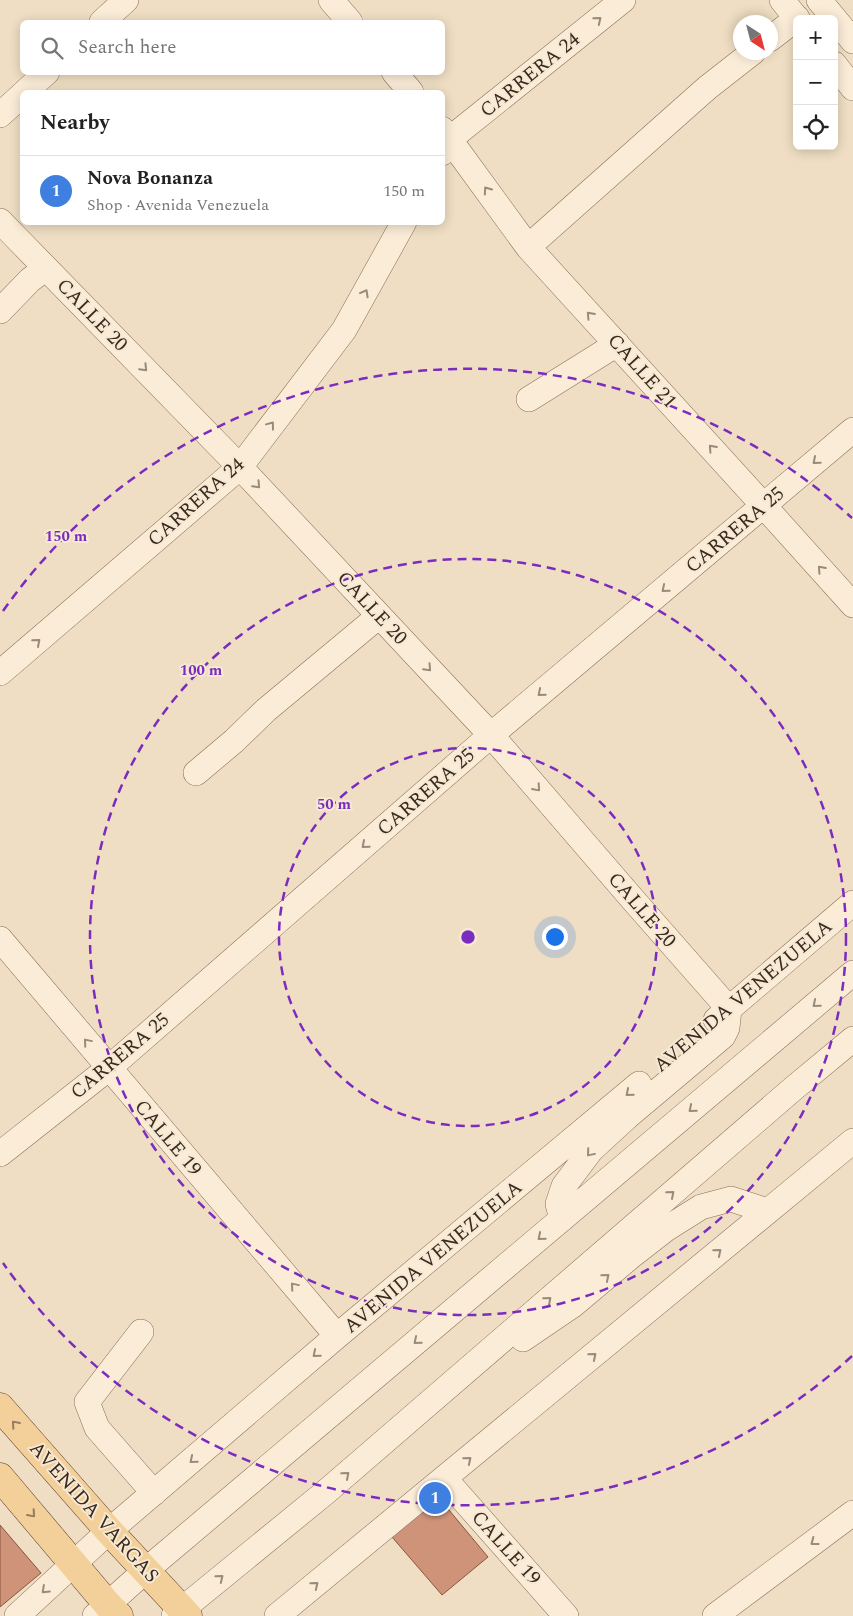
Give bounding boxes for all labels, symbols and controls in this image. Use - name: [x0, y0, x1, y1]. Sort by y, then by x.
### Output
- north arrow: [733, 15, 778, 60]
- map controls: [793, 15, 838, 150]
- button: +: [793, 15, 838, 60]
- one-way arrow: [592, 17, 601, 25]
- search box: [20, 20, 445, 75]
- street label: CARRERA 24: [473, 25, 587, 125]
- text: Search here: [78, 33, 177, 62]
- icon: search: [38, 34, 66, 62]
- button: −: [793, 60, 838, 105]
- button: locate: [793, 105, 838, 150]
- text: Nearby: [40, 107, 110, 139]
- text: Nova Bonanza: [87, 164, 213, 193]
- text: 1: [52, 179, 60, 203]
- text: 150 m: [383, 179, 425, 203]
- one-way arrow: [484, 186, 494, 195]
- text: Shop · Avenida Venezuela: [87, 193, 269, 217]
- street label: CALLE 20: [49, 271, 135, 359]
- one-way arrow: [359, 289, 369, 298]
- one-way arrow: [587, 312, 596, 321]
- street label: CALLE 21: [600, 327, 684, 415]
- one-way arrow: [138, 363, 147, 372]
- one-way arrow: [266, 422, 274, 431]
- one-way arrow: [709, 444, 718, 453]
- street label: CARRERA 24: [141, 450, 251, 554]
- one-way arrow: [813, 456, 822, 464]
- one-way arrow: [251, 479, 260, 488]
- street label: CARRERA 25: [679, 479, 791, 581]
- text: 150 m: [45, 525, 88, 548]
- street label: CALLE 20: [330, 564, 414, 652]
- one-way arrow: [817, 565, 826, 574]
- one-way arrow: [662, 583, 671, 592]
- one-way arrow: [31, 639, 40, 647]
- text: 100 m: [180, 659, 223, 682]
- one-way arrow: [422, 662, 431, 671]
- one-way arrow: [537, 688, 546, 697]
- street label: CARRERA 25: [370, 741, 482, 843]
- one-way arrow: [531, 783, 540, 792]
- text: 50 m: [317, 793, 352, 816]
- one-way arrow: [361, 839, 370, 848]
- street label: CALLE 20: [600, 865, 684, 955]
- street label: AVENIDA VENEZUELA: [647, 912, 839, 1080]
- your location: [542, 924, 568, 950]
- centre of rings: [459, 928, 477, 946]
- one-way arrow: [812, 999, 821, 1008]
- street label: CARRERA 25: [64, 1005, 176, 1107]
- one-way arrow: [84, 1039, 93, 1048]
- one-way arrow: [626, 1087, 635, 1095]
- street label: CALLE 19: [127, 1093, 209, 1183]
- one-way arrow: [688, 1103, 697, 1112]
- one-way arrow: [586, 1148, 595, 1157]
- street label: AVENIDA VENEZUELA: [337, 1173, 529, 1341]
- one-way arrow: [666, 1190, 675, 1199]
- one-way arrow: [537, 1231, 546, 1240]
- one-way arrow: [712, 1249, 721, 1258]
- one-way arrow: [601, 1274, 610, 1283]
- one-way arrow: [292, 1283, 300, 1292]
- one-way arrow: [542, 1297, 551, 1305]
- one-way arrow: [413, 1336, 422, 1345]
- one-way arrow: [313, 1348, 322, 1357]
- one-way arrow: [587, 1353, 596, 1362]
- one-way arrow: [12, 1420, 21, 1429]
- street label: AVENIDA VARGAS: [22, 1434, 166, 1590]
- one-way arrow: [190, 1454, 199, 1462]
- one-way arrow: [462, 1457, 471, 1466]
- one-way arrow: [340, 1471, 349, 1480]
- pin: 1: [419, 1479, 451, 1517]
- street label: CALLE 19: [464, 1504, 548, 1592]
- one-way arrow: [26, 1509, 35, 1518]
- one-way arrow: [811, 1537, 820, 1545]
- one-way arrow: [214, 1575, 223, 1583]
- one-way arrow: [309, 1583, 318, 1591]
- one-way arrow: [41, 1584, 50, 1593]

